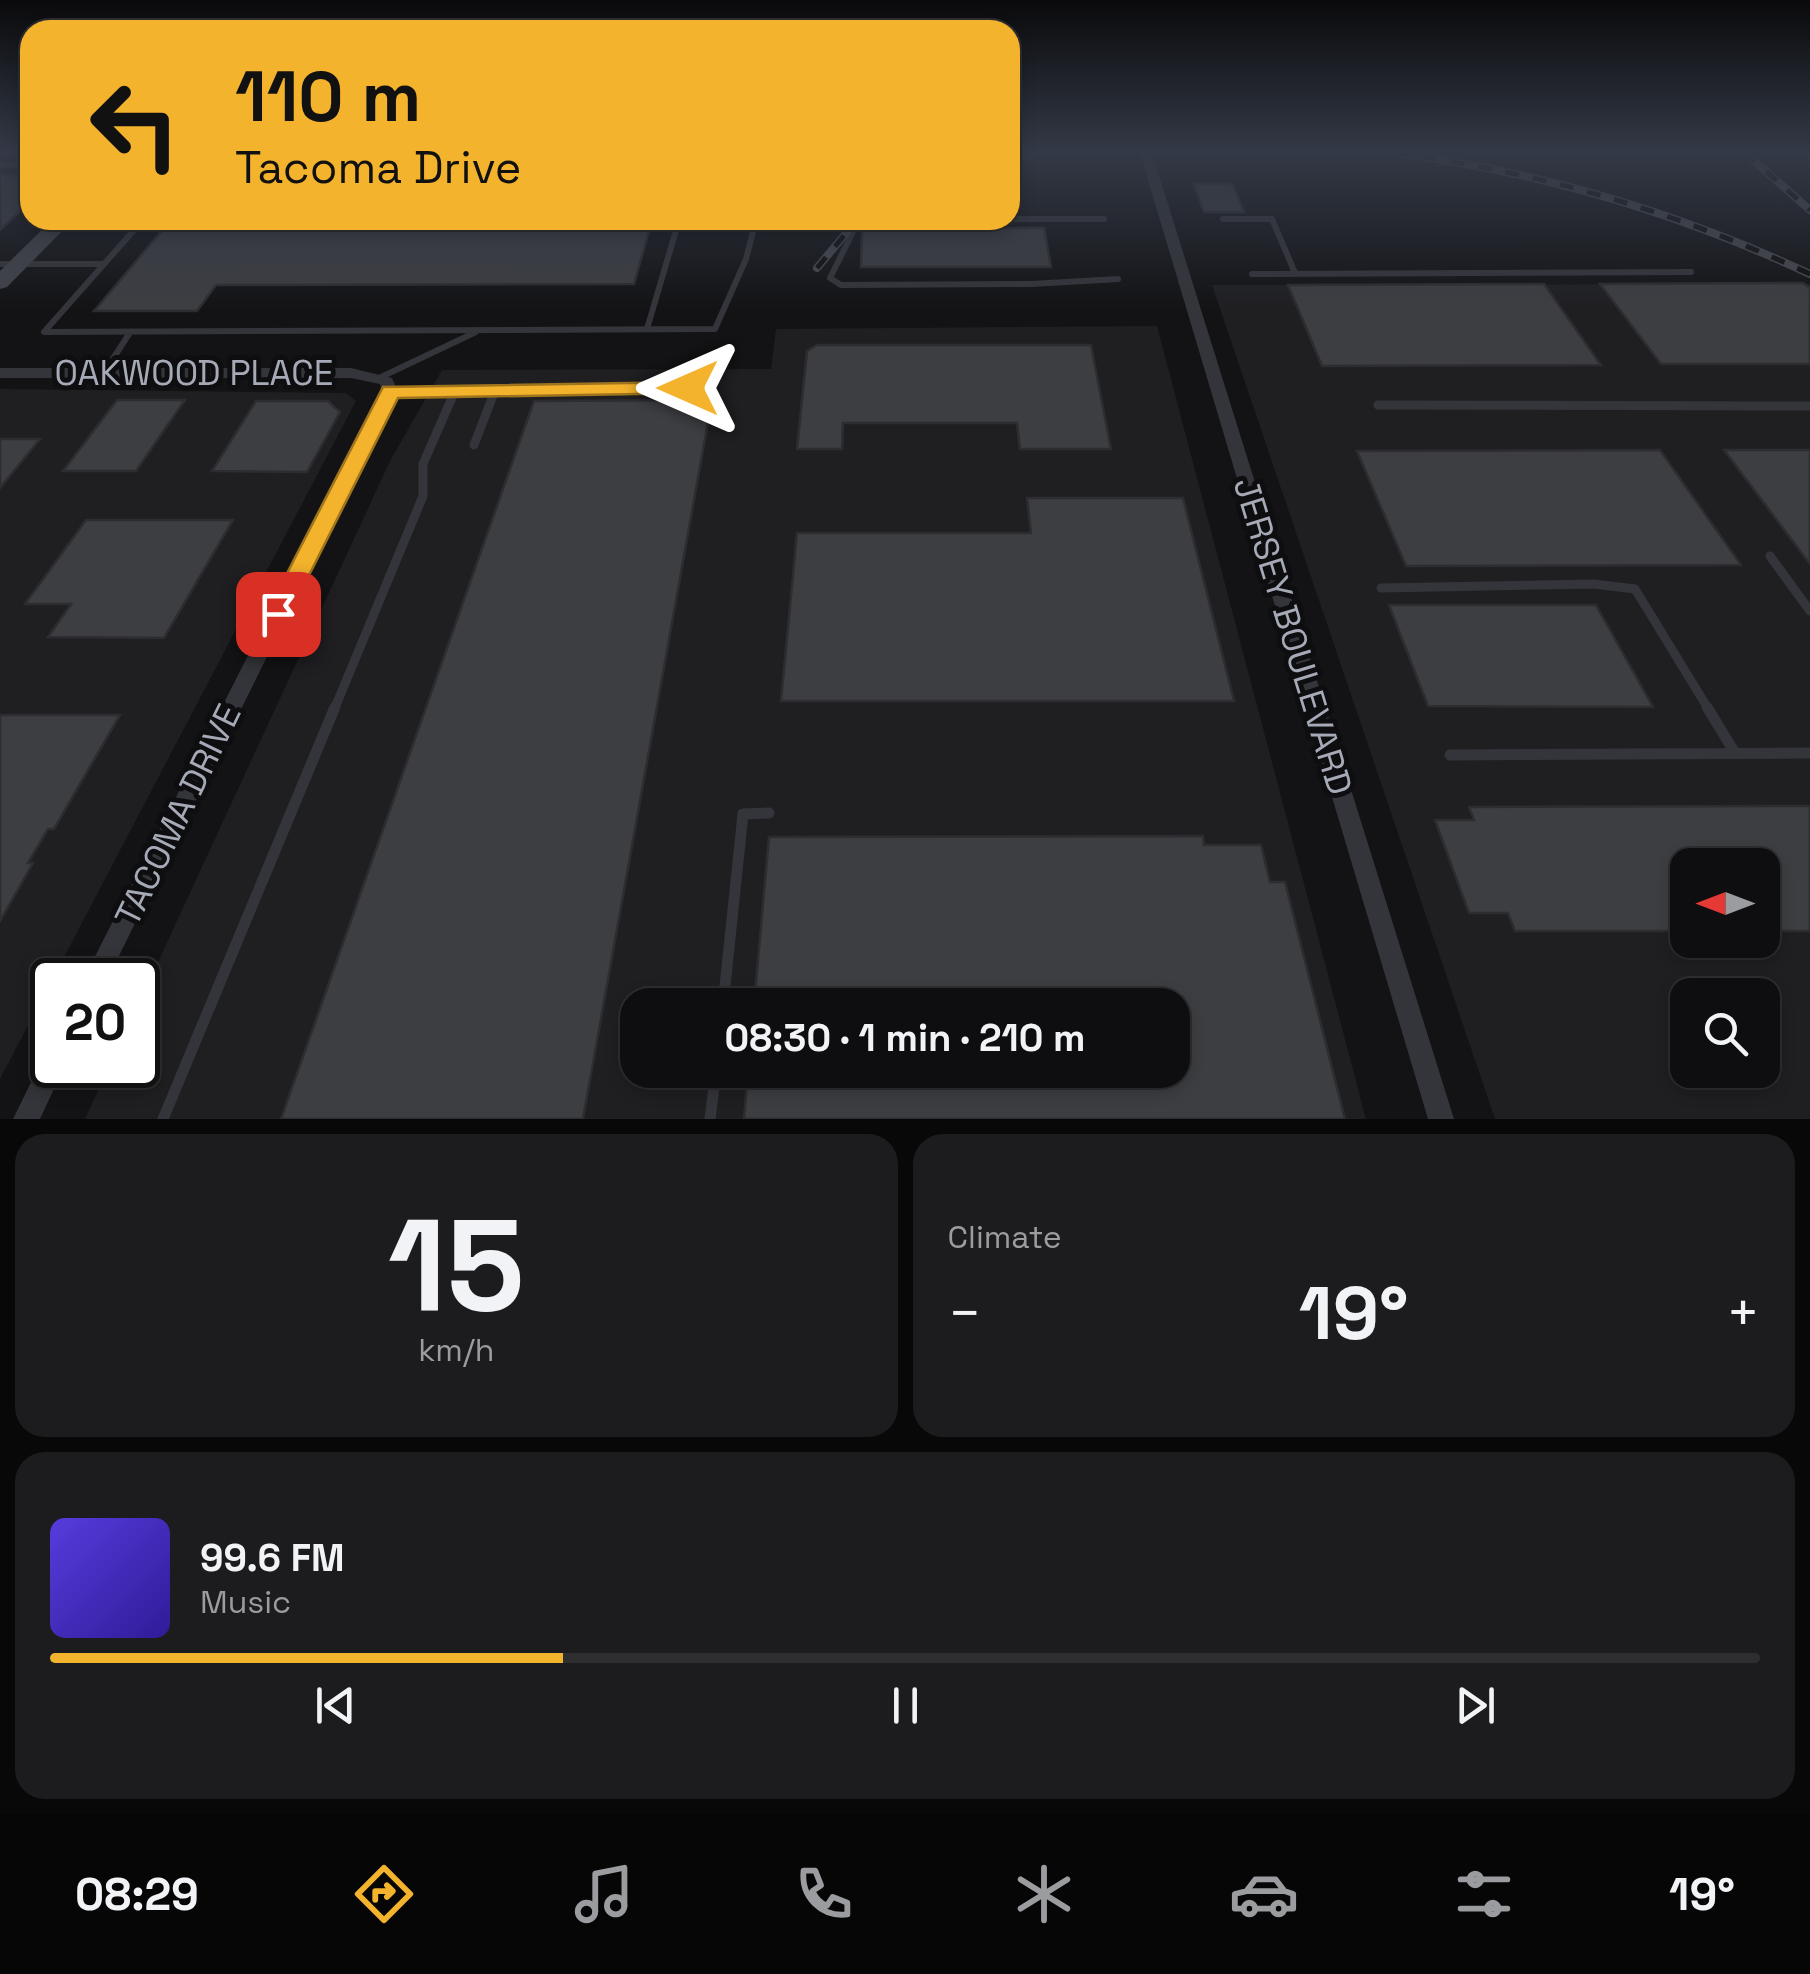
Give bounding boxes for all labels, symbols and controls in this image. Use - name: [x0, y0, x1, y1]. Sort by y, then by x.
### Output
- text: 110 m: [235, 52, 421, 141]
- icon: left: [70, 60, 200, 190]
- text: Tacoma Drive: [235, 139, 521, 196]
- position arrow: [636, 336, 740, 440]
- street label: OAKWOOD PLACE: [54, 351, 334, 395]
- street label: JERSEY BOULEVARD: [1224, 472, 1362, 800]
- pin: [236, 572, 321, 657]
- icon: arrive: [251, 587, 306, 642]
- street label: TACOMA DRIVE: [105, 697, 251, 933]
- north arrow: [1670, 848, 1780, 958]
- map controls: [1670, 848, 1780, 1088]
- speed limit sign: 20: [30, 958, 160, 1088]
- button: search: [1670, 978, 1780, 1088]
- text: 08:30 · 1 min · 210 m: [725, 1014, 1085, 1062]
- text: 15: [388, 1182, 525, 1348]
- text: Climate: [948, 1217, 1062, 1257]
- text: 19°: [1299, 1265, 1409, 1361]
- text: −: [948, 1278, 982, 1348]
- text: +: [1726, 1278, 1760, 1348]
- text: km/h: [418, 1330, 494, 1370]
- text: 99.6 FM: [200, 1534, 344, 1582]
- text: Music: [200, 1582, 291, 1622]
- icon: previous: [308, 1678, 363, 1733]
- icon: pause: [878, 1678, 933, 1733]
- icon: next: [1448, 1678, 1503, 1733]
- icon: directions: [349, 1859, 419, 1929]
- icon: music: [569, 1859, 639, 1929]
- icon: phone: [789, 1859, 859, 1929]
- icon: climate: [1009, 1859, 1079, 1929]
- icon: car: [1229, 1859, 1299, 1929]
- icon: filters: [1449, 1859, 1519, 1929]
- text: 08:29: [75, 1866, 199, 1923]
- text: 19°: [1669, 1866, 1735, 1923]

